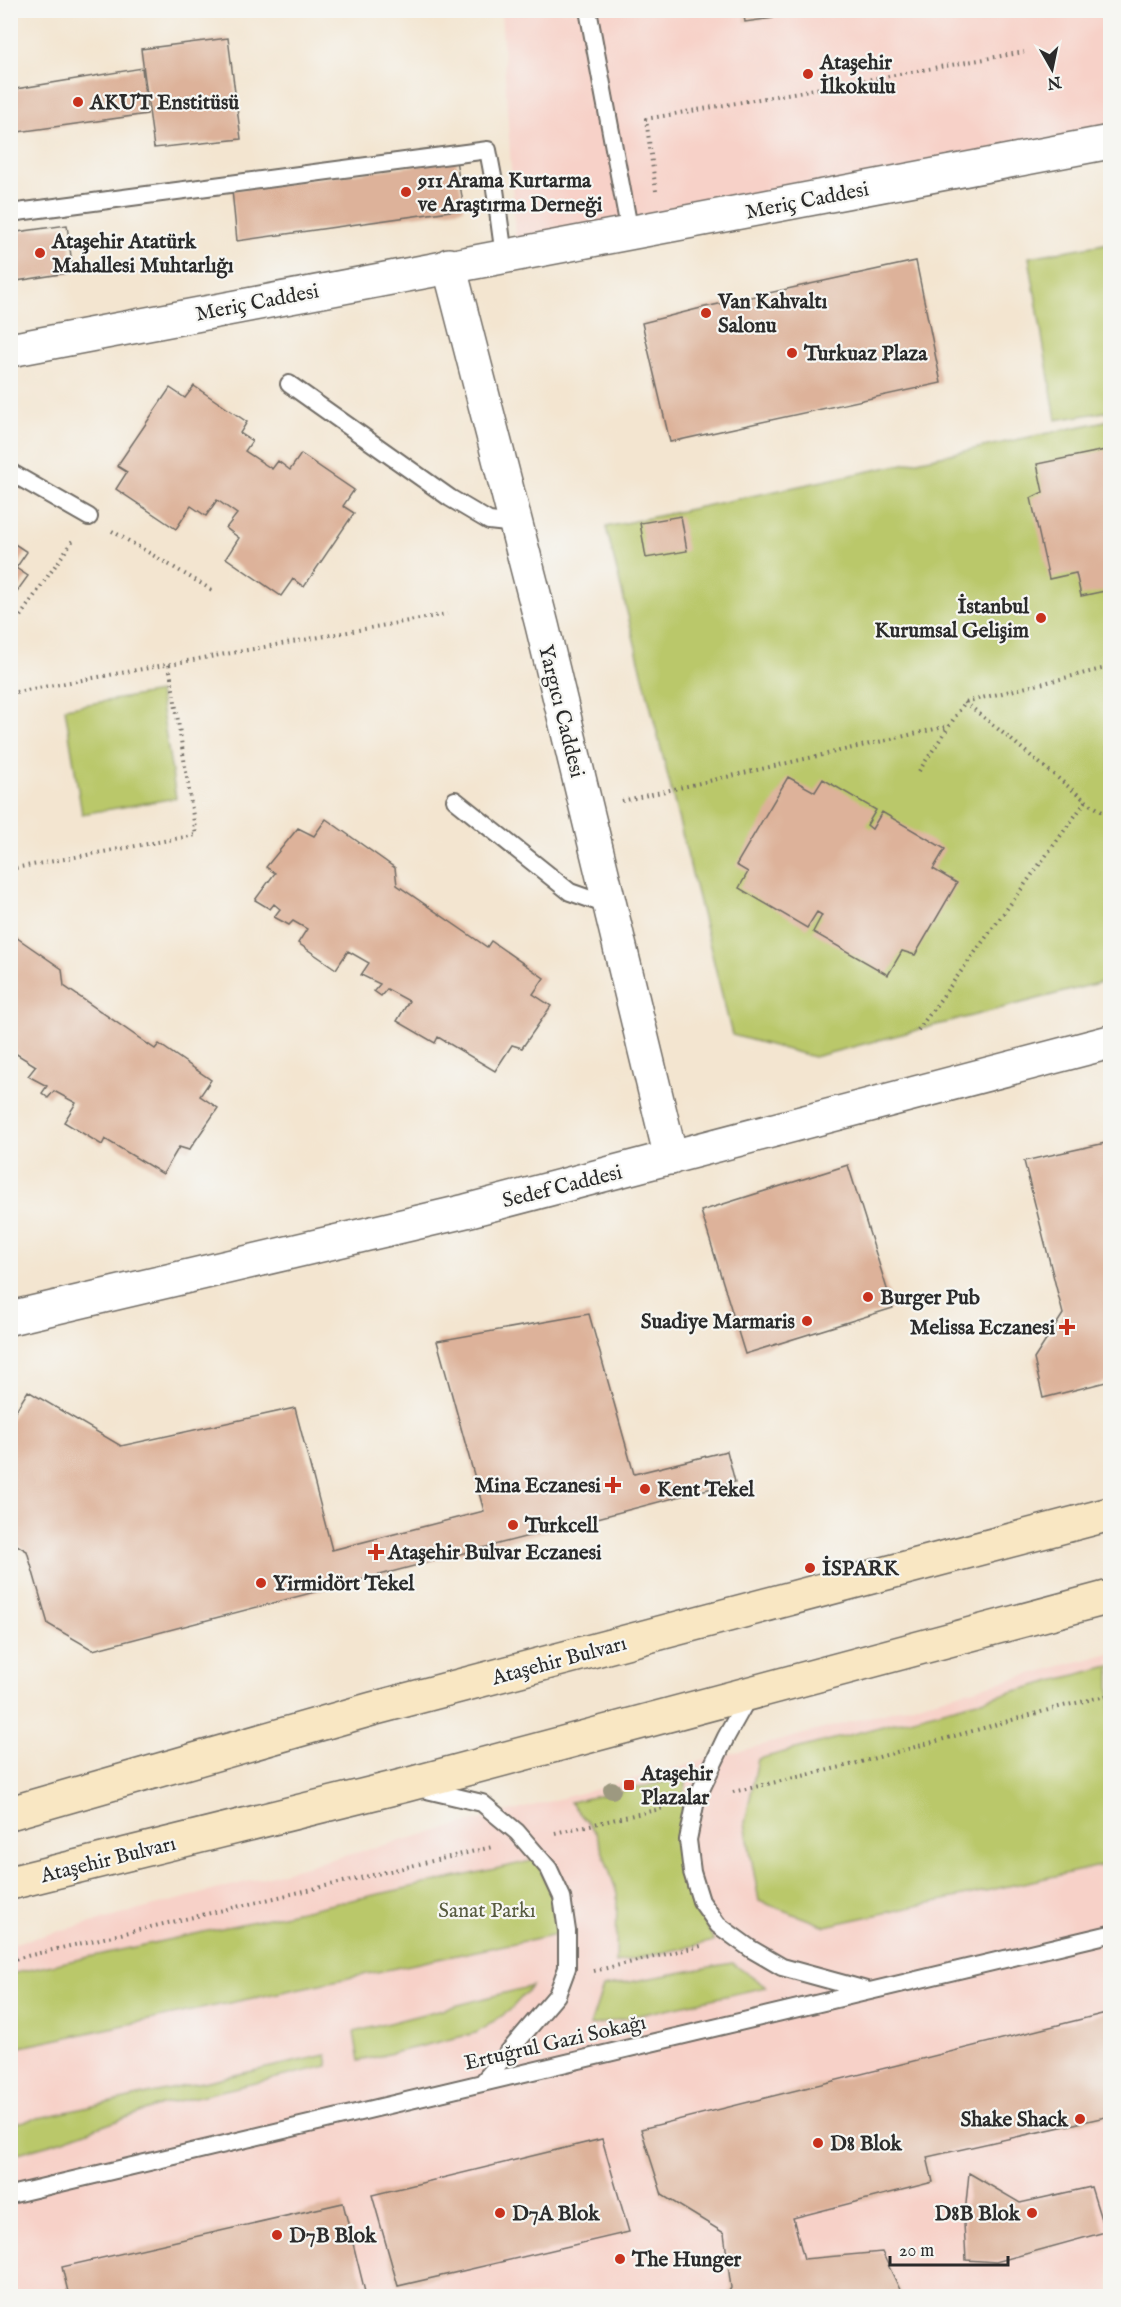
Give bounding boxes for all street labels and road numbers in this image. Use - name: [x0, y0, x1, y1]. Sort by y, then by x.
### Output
- street label: Meriç Caddesi: [743, 176, 871, 227]
- street label: Meriç Caddesi: [193, 278, 321, 329]
- street label: Yargıcı Caddesi: [531, 642, 590, 781]
- street label: Sedef Caddesi: [500, 1160, 625, 1215]
- street label: Ataşehir Bulvarı: [488, 1630, 630, 1693]
- street label: Ataşehir Bulvarı: [37, 1831, 179, 1891]
- street label: Ertuğrul Gazi Sokağı: [462, 2009, 649, 2078]

